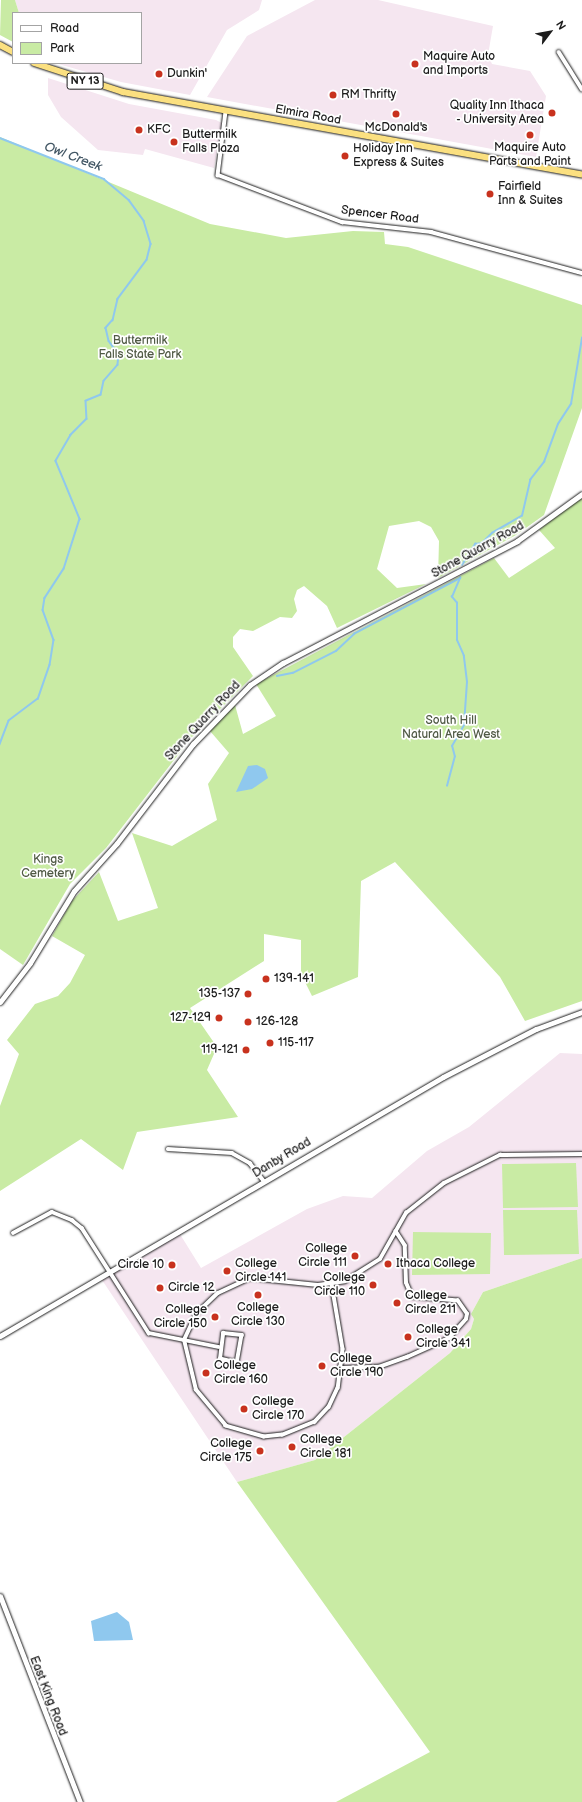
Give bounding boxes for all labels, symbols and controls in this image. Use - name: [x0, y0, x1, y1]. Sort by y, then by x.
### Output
- legend: [12, 12, 142, 64]
- north arrow: [530, 12, 570, 52]
- text: N: [553, 18, 568, 32]
- text: Road: [50, 21, 79, 36]
- text: Park: [50, 41, 74, 56]
- place label: Maquire Auto and Imports: [423, 50, 495, 78]
- marker: Maquire Auto and Imports: [410, 59, 420, 69]
- place label: Dunkin': [167, 67, 207, 81]
- marker: Dunkin': [154, 69, 164, 79]
- road number: NY 13: [66, 72, 104, 90]
- place label: RM Thrifty: [341, 88, 397, 102]
- marker: RM Thrifty: [328, 90, 338, 100]
- place label: Quality Inn Ithaca - University Area: [449, 99, 544, 127]
- street label: Elmira Road: [274, 102, 342, 128]
- marker: Quality Inn Ithaca - University Area: [547, 108, 557, 118]
- marker: McDonald's: [391, 109, 401, 119]
- place label: McDonald's: [365, 121, 427, 135]
- place label: KFC: [147, 123, 170, 137]
- marker: KFC: [134, 125, 144, 135]
- place label: Buttermilk Falls Plaza: [182, 128, 239, 156]
- marker: Maquire Auto Parts and Paint: [525, 130, 535, 140]
- marker: Buttermilk Falls Plaza: [169, 137, 179, 147]
- water label: Owl Creek: [42, 139, 104, 175]
- place label: Maquire Auto Parts and Paint: [489, 141, 571, 169]
- place label: Holiday Inn Express & Suites: [353, 142, 444, 170]
- marker: Holiday Inn Express & Suites: [340, 151, 350, 161]
- place label: Fairfield Inn & Suites: [498, 180, 563, 208]
- marker: Fairfield Inn & Suites: [485, 189, 495, 199]
- street label: Spencer Road: [340, 203, 420, 227]
- park label: Buttermilk Falls State Park: [98, 334, 182, 362]
- street label: Stone Quarry Road: [429, 518, 527, 582]
- street label: Stone Quarry Road: [162, 678, 244, 764]
- park label: South Hill Natural Area West: [402, 714, 500, 742]
- park label: Kings Cemetery: [21, 853, 75, 881]
- place label: 139-141: [274, 972, 314, 986]
- marker: 139-141: [261, 974, 271, 984]
- place label: 135-137: [199, 987, 240, 1001]
- marker: 135-137: [243, 989, 253, 999]
- place label: 127-129: [170, 1011, 211, 1025]
- marker: 127-129: [214, 1013, 224, 1023]
- place label: 126-128: [256, 1015, 298, 1029]
- marker: 126-128: [243, 1017, 253, 1027]
- place label: 115-117: [278, 1036, 314, 1050]
- marker: 115-117: [265, 1038, 275, 1048]
- place label: 119-121: [201, 1043, 238, 1057]
- marker: 119-121: [241, 1045, 251, 1055]
- street label: Danby Road: [250, 1135, 314, 1181]
- place label: College Circle 111: [298, 1242, 347, 1270]
- marker: College Circle 111: [350, 1251, 360, 1261]
- place label: College Circle 141: [235, 1257, 286, 1285]
- place label: Ithaca College: [396, 1257, 475, 1271]
- place label: Circle 10: [118, 1258, 164, 1272]
- marker: Ithaca College: [383, 1259, 393, 1269]
- marker: Circle 10: [167, 1260, 177, 1270]
- marker: College Circle 141: [222, 1266, 232, 1276]
- place label: College Circle 110: [314, 1271, 365, 1299]
- marker: College Circle 110: [368, 1280, 378, 1290]
- place label: Circle 12: [168, 1281, 214, 1295]
- marker: Circle 12: [155, 1283, 165, 1293]
- place label: College Circle 211: [405, 1289, 456, 1317]
- marker: College Circle 130: [253, 1290, 263, 1300]
- marker: College Circle 211: [392, 1298, 402, 1308]
- place label: College Circle 130: [231, 1301, 285, 1329]
- place label: College Circle 150: [154, 1303, 207, 1331]
- marker: College Circle 150: [210, 1312, 220, 1322]
- place label: College Circle 341: [416, 1323, 470, 1351]
- marker: College Circle 341: [403, 1332, 413, 1342]
- place label: College Circle 190: [330, 1352, 383, 1380]
- place label: College Circle 160: [214, 1359, 268, 1387]
- marker: College Circle 190: [317, 1361, 327, 1371]
- marker: College Circle 160: [201, 1368, 211, 1378]
- place label: College Circle 170: [252, 1395, 304, 1423]
- marker: College Circle 170: [239, 1404, 249, 1414]
- place label: College Circle 181: [300, 1433, 351, 1461]
- place label: College Circle 175: [200, 1437, 252, 1465]
- marker: College Circle 181: [287, 1442, 297, 1452]
- marker: College Circle 175: [255, 1446, 265, 1456]
- street label: East King Road: [26, 1654, 70, 1738]

